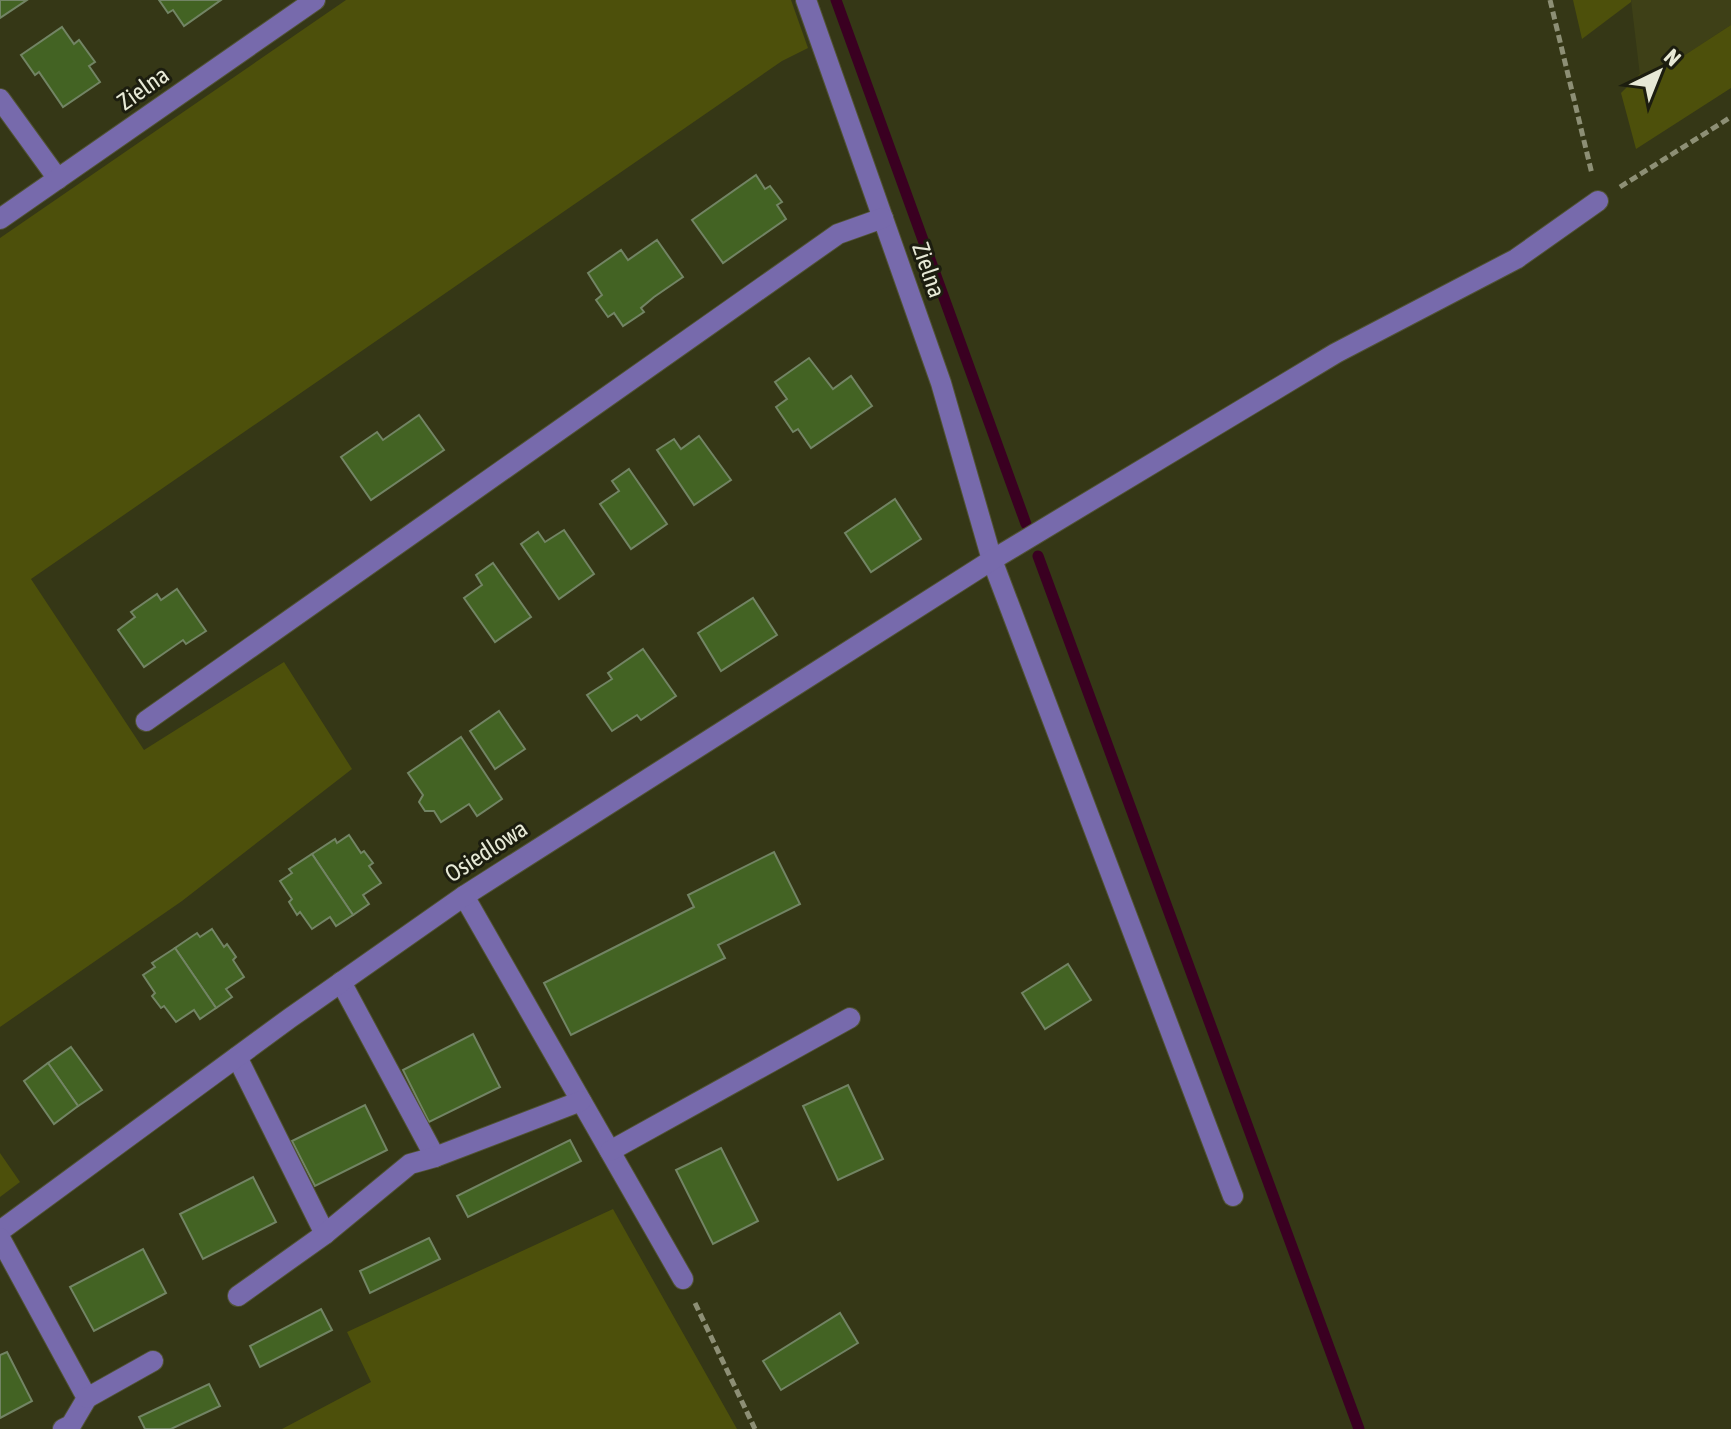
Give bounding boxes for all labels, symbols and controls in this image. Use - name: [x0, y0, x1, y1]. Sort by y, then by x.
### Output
- north arrow: [1619, 32, 1699, 112]
- text: N: [1659, 43, 1686, 71]
- street label: Zielna: [112, 61, 174, 115]
- street label: Zielna: [907, 239, 951, 301]
- street label: Osiedlowa: [440, 814, 532, 888]

